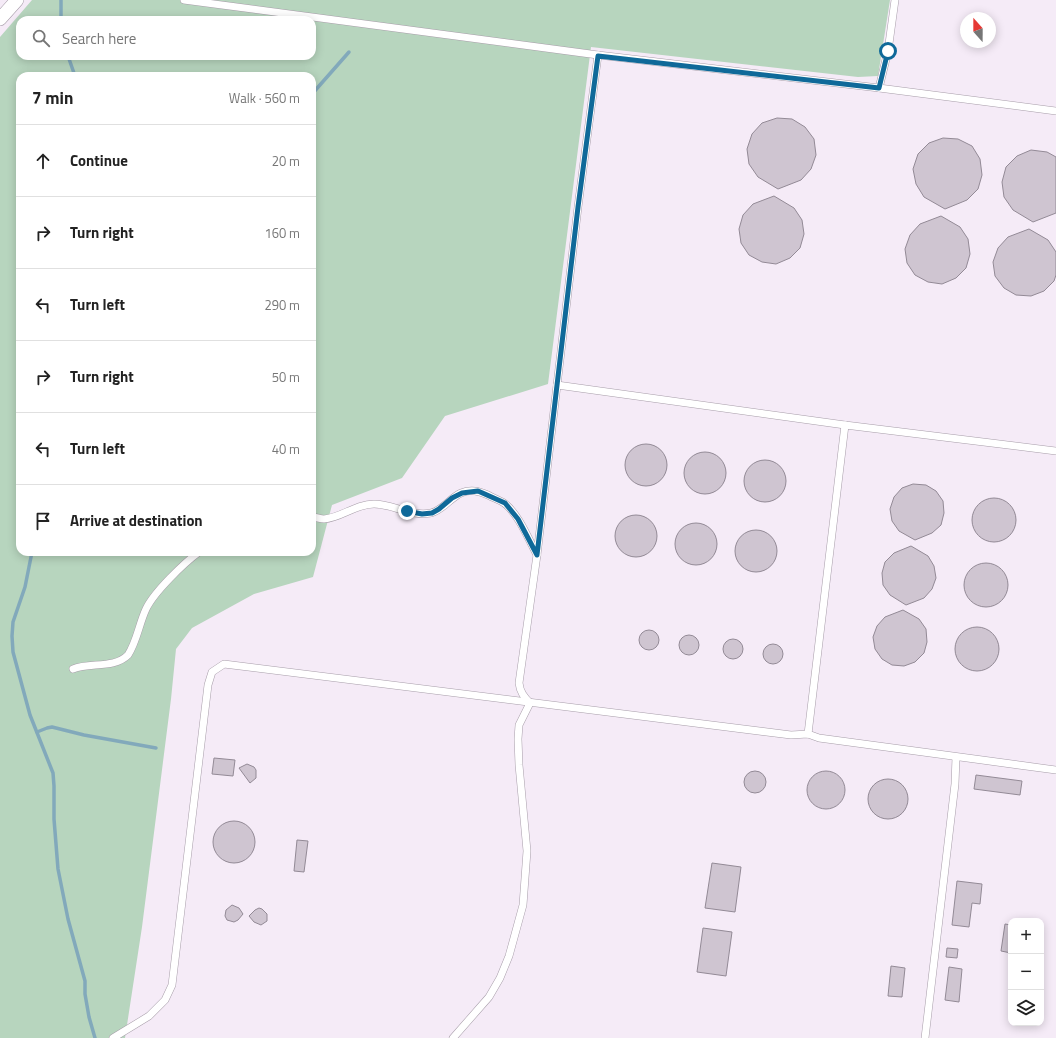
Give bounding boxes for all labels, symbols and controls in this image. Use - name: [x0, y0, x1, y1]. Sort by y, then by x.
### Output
- north arrow: [960, 12, 996, 48]
- search box: [16, 16, 316, 60]
- icon: search: [30, 27, 52, 49]
- text: Search here: [62, 27, 136, 50]
- route start: [879, 42, 897, 60]
- text: 7 min: [32, 85, 73, 111]
- text: Walk · 560 m: [229, 88, 300, 108]
- text: Continue: [70, 149, 128, 172]
- icon: ahead: [32, 150, 54, 172]
- text: 20 m: [272, 151, 300, 171]
- text: Turn right: [70, 221, 134, 244]
- icon: right: [32, 222, 54, 244]
- text: 160 m: [264, 223, 300, 243]
- text: Turn left: [70, 293, 125, 316]
- icon: left: [32, 294, 54, 316]
- text: 290 m: [264, 295, 300, 315]
- text: Turn right: [70, 365, 134, 388]
- icon: right: [32, 366, 54, 388]
- text: 50 m: [272, 367, 300, 387]
- text: Turn left: [70, 437, 125, 460]
- icon: left: [32, 438, 54, 460]
- text: 40 m: [272, 439, 300, 459]
- route end: [398, 502, 416, 520]
- text: Arrive at destination: [70, 509, 203, 532]
- icon: arrive: [32, 510, 54, 532]
- map controls: [1008, 918, 1044, 1026]
- button: +: [1008, 918, 1044, 954]
- button: −: [1008, 954, 1044, 990]
- button: layers: [1008, 990, 1044, 1026]

